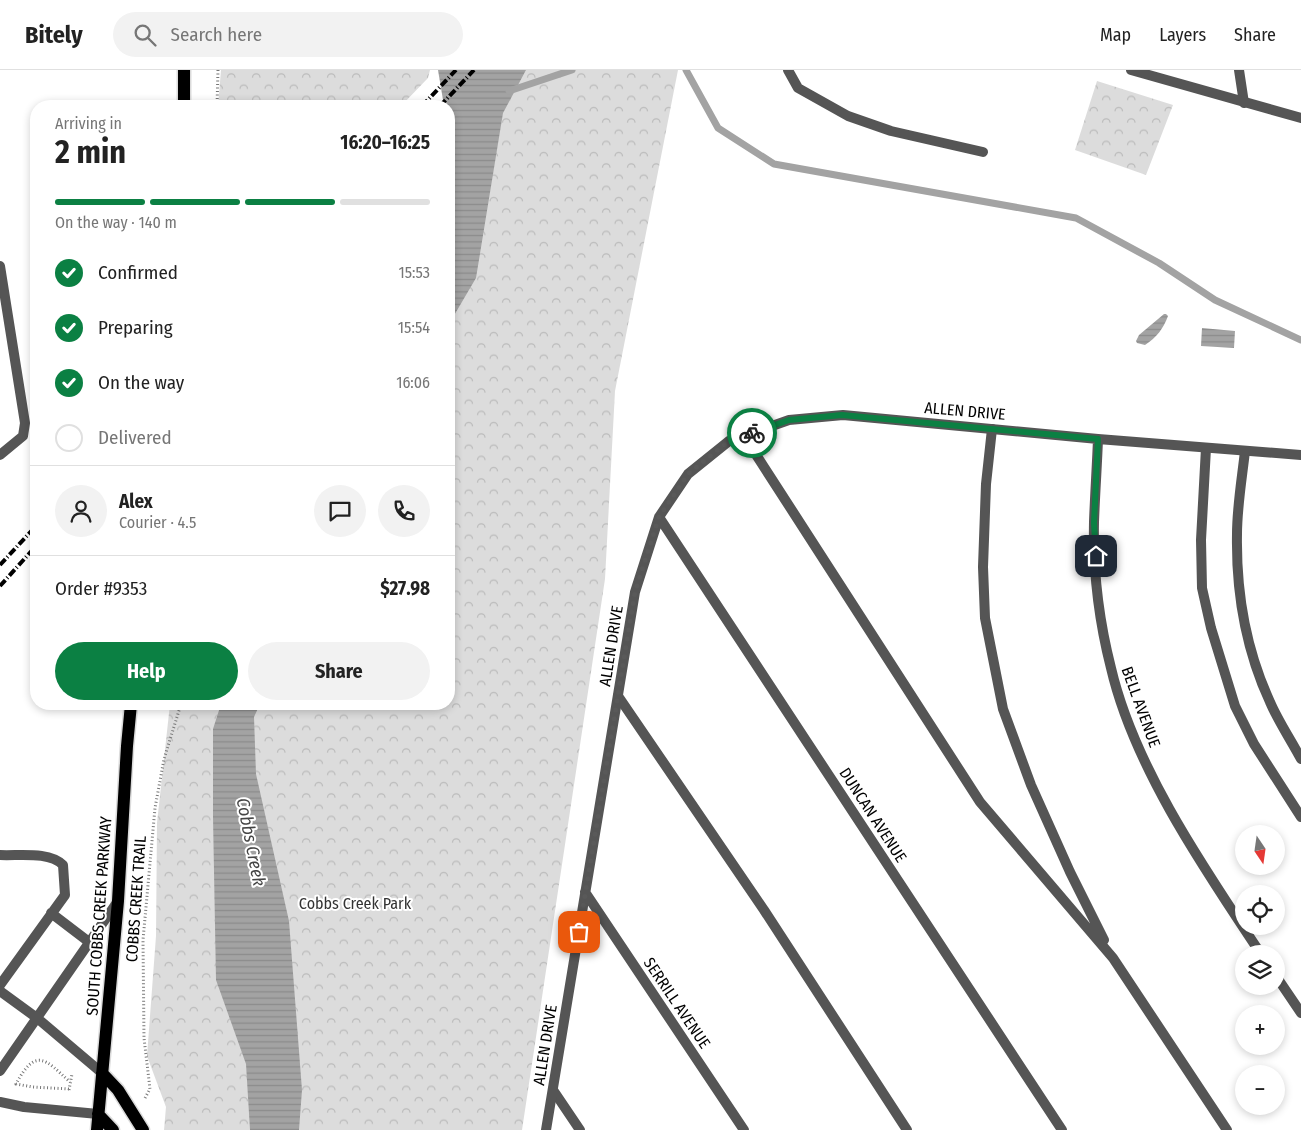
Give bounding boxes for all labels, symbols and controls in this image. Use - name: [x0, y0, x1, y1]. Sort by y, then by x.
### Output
- search box: [113, 12, 463, 57]
- text: Bitely: [25, 21, 83, 49]
- icon: search: [131, 21, 159, 49]
- text: Search here: [171, 23, 262, 46]
- text: Map: [1100, 24, 1131, 46]
- text: Layers: [1159, 24, 1206, 46]
- text: Share: [1234, 24, 1276, 46]
- text: Arriving in: [55, 114, 122, 133]
- text: 16:20–16:25: [340, 131, 430, 154]
- text: 2 min: [55, 133, 126, 171]
- text: On the way · 140 m: [55, 213, 177, 232]
- icon: check: [55, 259, 83, 287]
- text: Confirmed: [98, 261, 178, 284]
- text: 15:53: [399, 263, 430, 282]
- icon: check: [55, 314, 83, 342]
- text: Preparing: [98, 316, 173, 339]
- text: 15:54: [398, 318, 430, 337]
- icon: check: [55, 369, 83, 397]
- text: On the way: [98, 371, 184, 394]
- text: 16:06: [396, 373, 430, 392]
- street label: ALLEN DRIVE: [924, 398, 1006, 424]
- courier: [727, 408, 777, 458]
- icon: bike: [738, 419, 766, 447]
- text: Delivered: [98, 426, 172, 449]
- button: person: [55, 485, 107, 537]
- button: chat: [314, 485, 366, 537]
- button: phone: [378, 485, 430, 537]
- text: Alex: [119, 490, 153, 513]
- text: Courier · 4.5: [119, 513, 196, 532]
- pin: [1075, 535, 1117, 577]
- icon: home: [1082, 542, 1110, 570]
- text: Order #9353: [55, 577, 147, 600]
- text: $27.98: [380, 577, 430, 600]
- street label: ALLEN DRIVE: [595, 604, 627, 688]
- button: Help: [55, 642, 238, 700]
- button: Share: [248, 642, 430, 700]
- street label: BELL AVENUE: [1118, 664, 1164, 750]
- street label: DUNCAN AVENUE: [835, 764, 911, 866]
- water label: Cobbs Creek: [232, 796, 270, 888]
- street label: SOUTH COBBS CREEK PARKWAY: [83, 816, 115, 1016]
- north arrow: [1235, 825, 1285, 875]
- map controls: [1235, 825, 1285, 1115]
- street label: COBBS CREEK TRAIL: [122, 835, 150, 963]
- button: locate: [1235, 885, 1285, 935]
- park label: Cobbs Creek Park: [299, 894, 412, 913]
- pin: [558, 911, 600, 953]
- icon: bag: [565, 918, 593, 946]
- button: layers: [1235, 945, 1285, 995]
- street label: SERRILL AVENUE: [640, 954, 714, 1052]
- street label: ALLEN DRIVE: [529, 1003, 561, 1087]
- button: +: [1235, 1005, 1285, 1055]
- button: −: [1235, 1065, 1285, 1115]

